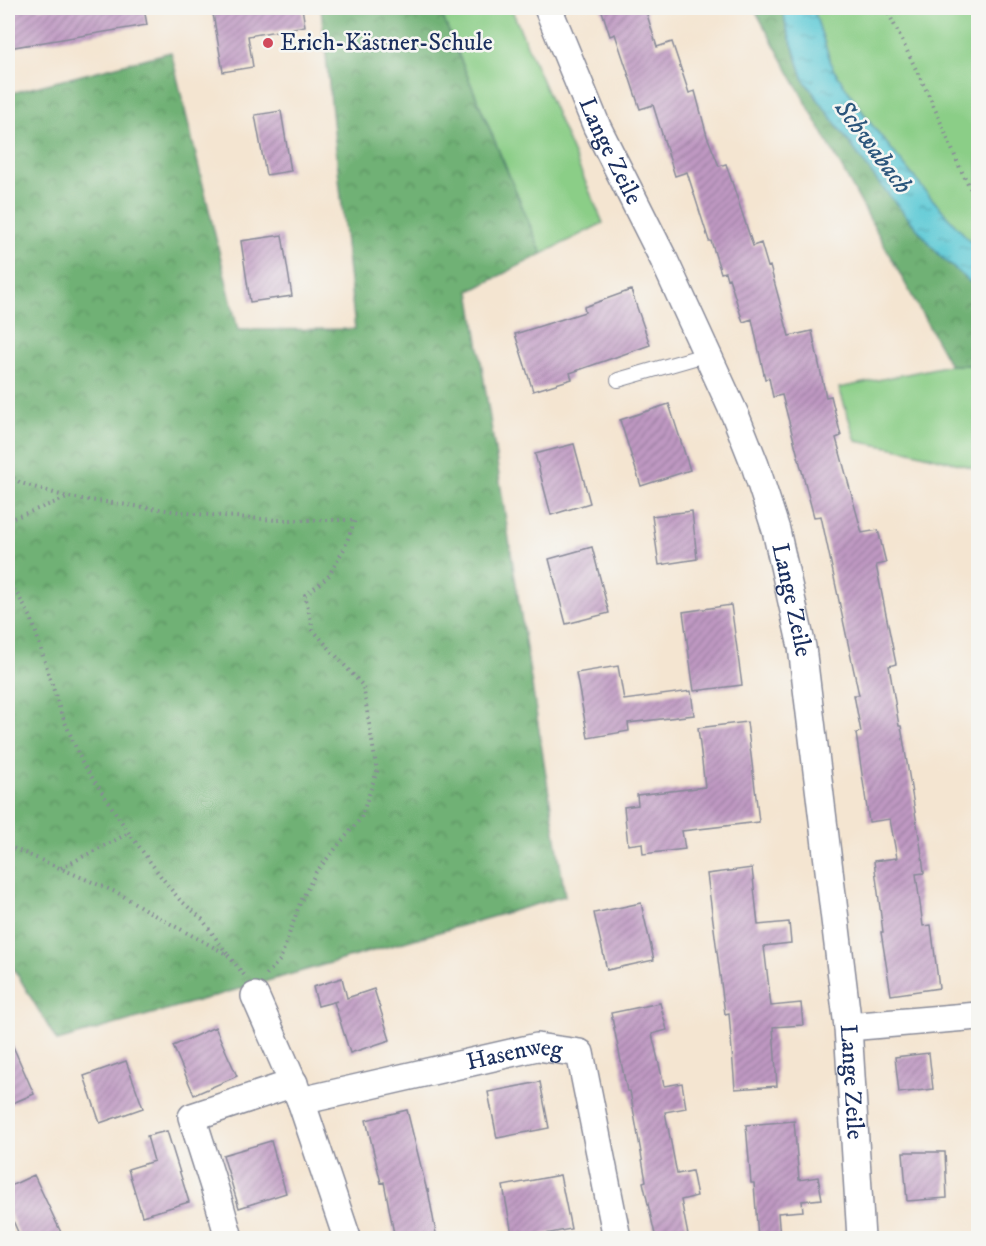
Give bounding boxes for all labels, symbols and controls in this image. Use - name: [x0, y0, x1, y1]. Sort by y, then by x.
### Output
- place label: Erich-Kästner-Schule: [280, 28, 493, 58]
- marker: Erich-Kästner-Schule: [261, 36, 275, 50]
- water label: Schwabach: [826, 92, 919, 201]
- street label: Lange Zeile: [572, 93, 649, 210]
- street label: Lange Zeile: [764, 540, 818, 658]
- street label: Lange Zeile: [833, 1023, 870, 1141]
- street label: Hasenweg: [464, 1031, 565, 1078]

